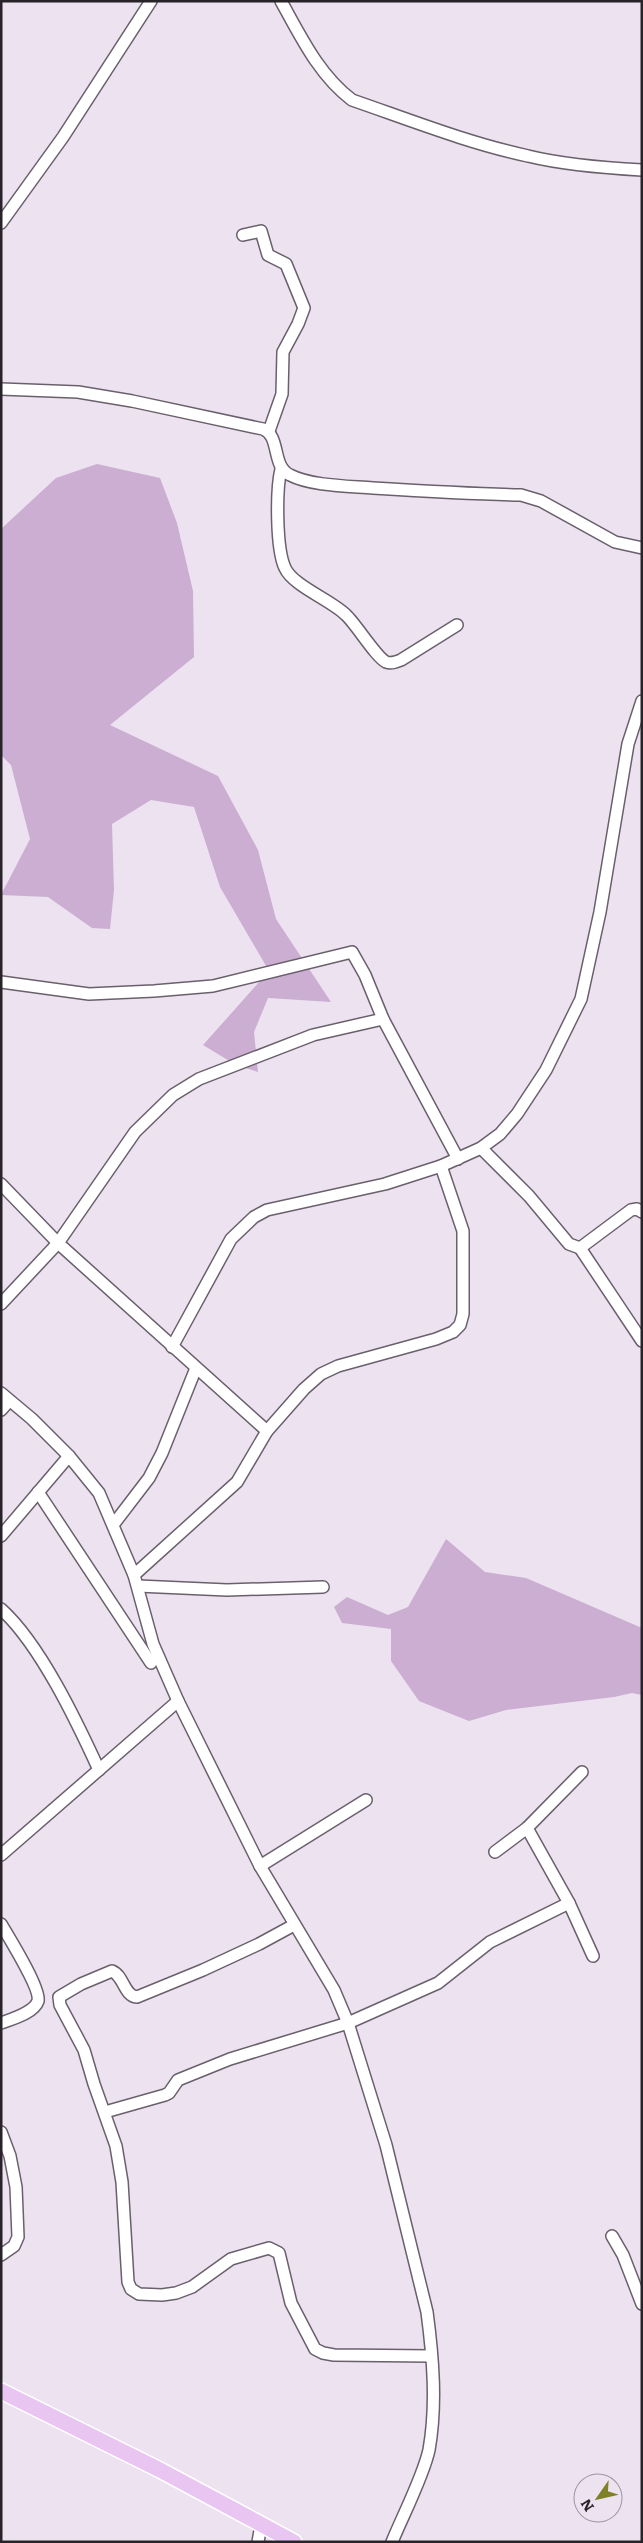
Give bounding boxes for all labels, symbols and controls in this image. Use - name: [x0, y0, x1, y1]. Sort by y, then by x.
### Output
- north arrow: [573, 2473, 623, 2523]
- text: N: [575, 2495, 598, 2516]

